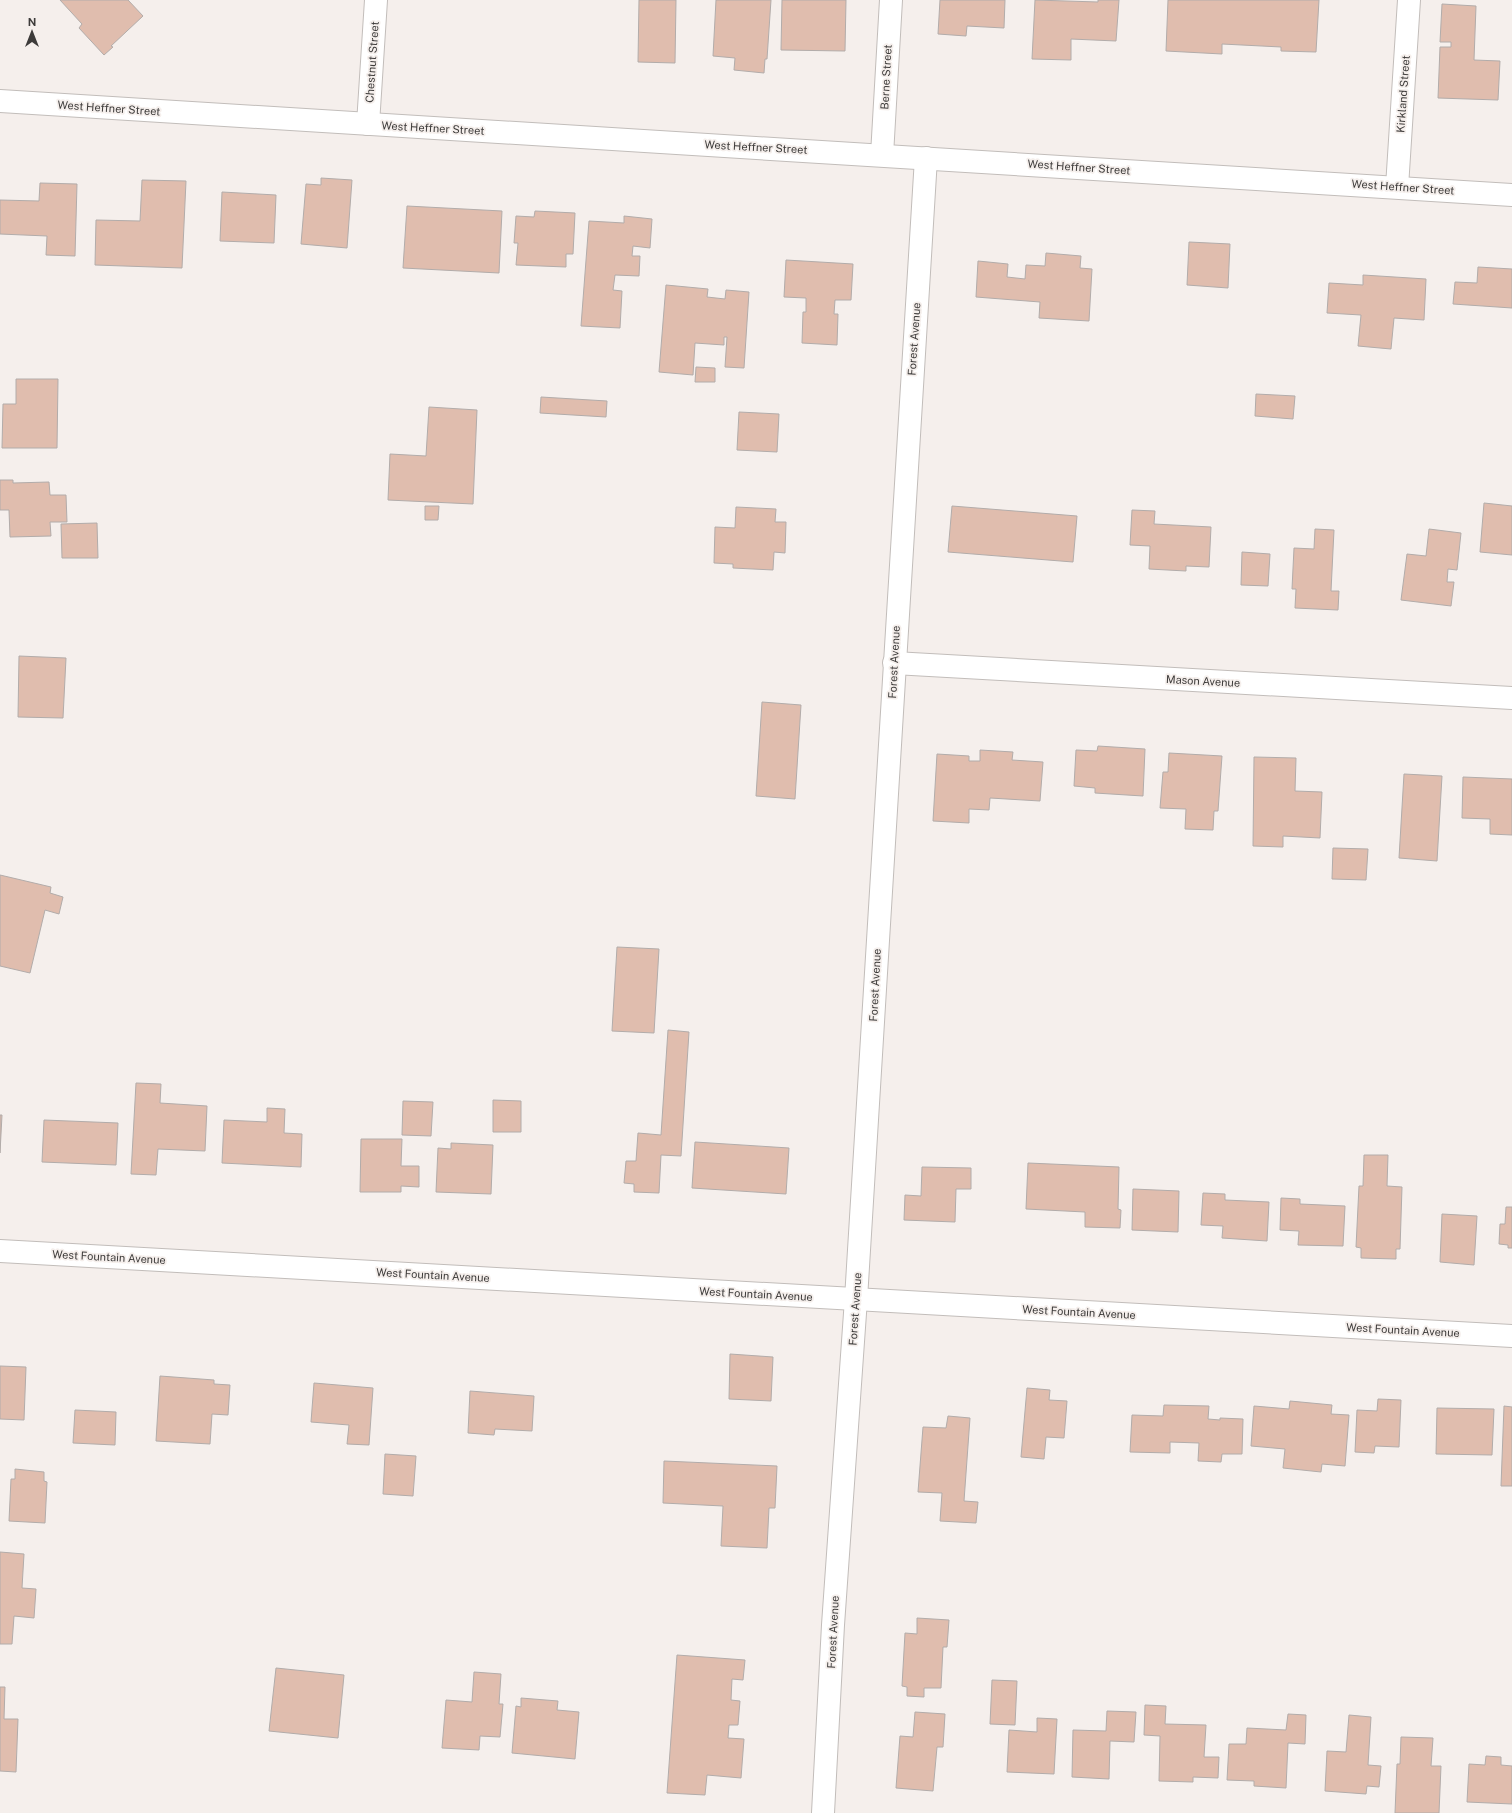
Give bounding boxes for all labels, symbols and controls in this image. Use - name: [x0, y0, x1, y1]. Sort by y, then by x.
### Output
- north arrow: [12, 12, 52, 52]
- text: N: [28, 16, 36, 28]
- street label: Chestnut Street: [363, 21, 381, 103]
- street label: Berne Street: [878, 44, 894, 110]
- street label: Kirkland Street: [1394, 55, 1412, 133]
- street label: West Heffner Street: [57, 98, 161, 118]
- street label: West Heffner Street: [381, 119, 485, 137]
- street label: West Heffner Street: [704, 138, 808, 156]
- street label: West Heffner Street: [1027, 157, 1131, 177]
- street label: West Heffner Street: [1351, 177, 1455, 197]
- street label: Forest Avenue: [905, 302, 923, 376]
- street label: Forest Avenue: [886, 625, 902, 699]
- street label: Mason Avenue: [1166, 673, 1240, 689]
- street label: Forest Avenue: [867, 948, 883, 1022]
- street label: West Fountain Avenue: [52, 1248, 166, 1266]
- street label: West Fountain Avenue: [376, 1266, 490, 1284]
- street label: Forest Avenue: [846, 1272, 864, 1346]
- street label: West Fountain Avenue: [699, 1285, 813, 1303]
- street label: West Fountain Avenue: [1022, 1303, 1136, 1321]
- street label: West Fountain Avenue: [1346, 1321, 1460, 1339]
- street label: Forest Avenue: [825, 1595, 841, 1669]

